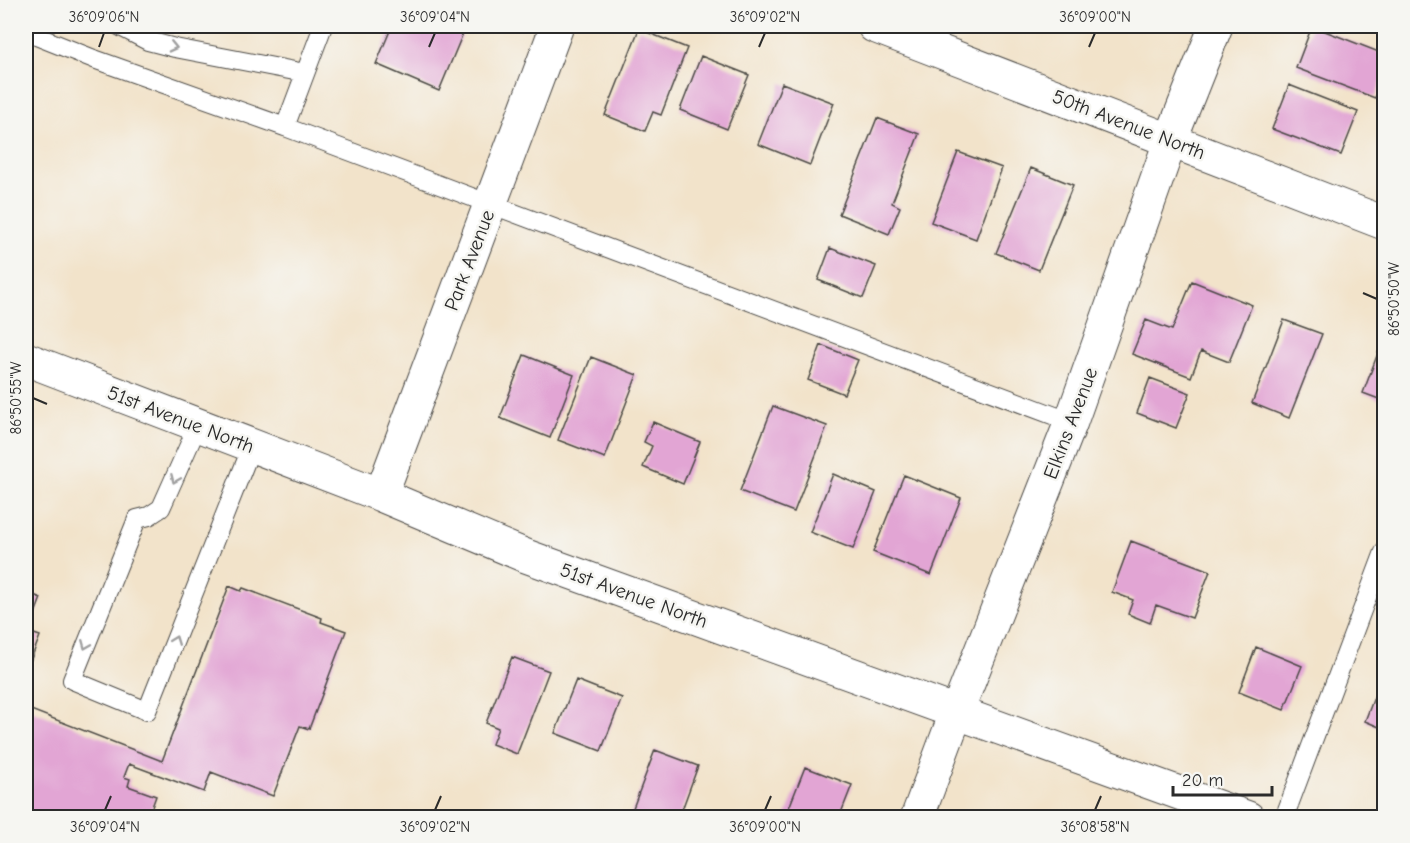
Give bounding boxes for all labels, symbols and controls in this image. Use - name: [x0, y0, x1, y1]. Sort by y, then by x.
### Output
- text: 36°09'06"N: [69, 8, 139, 26]
- text: 36°09'04"N: [400, 8, 470, 26]
- text: 36°09'02"N: [730, 8, 800, 26]
- text: 36°09'00"N: [1059, 8, 1131, 26]
- one-way arrow: [168, 40, 178, 53]
- street label: 50th Avenue North: [1049, 85, 1208, 164]
- street label: Park Avenue: [440, 207, 499, 314]
- text: 86°50'50"W: [1385, 262, 1403, 336]
- text: 86°50'55"W: [7, 361, 25, 435]
- street label: Elkins Avenue: [1039, 364, 1102, 482]
- street label: 51st Avenue North: [104, 381, 257, 458]
- one-way arrow: [170, 473, 182, 484]
- street label: 51st Avenue North: [557, 558, 711, 633]
- one-way arrow: [168, 635, 180, 646]
- one-way arrow: [81, 639, 93, 650]
- scale bar: [1173, 759, 1272, 797]
- text: 20 m: [1182, 770, 1223, 791]
- text: 36°09'04"N: [70, 818, 140, 836]
- text: 36°09'02"N: [400, 818, 470, 836]
- text: 36°09'00"N: [729, 818, 801, 836]
- text: 36°08'58"N: [1060, 818, 1130, 836]

